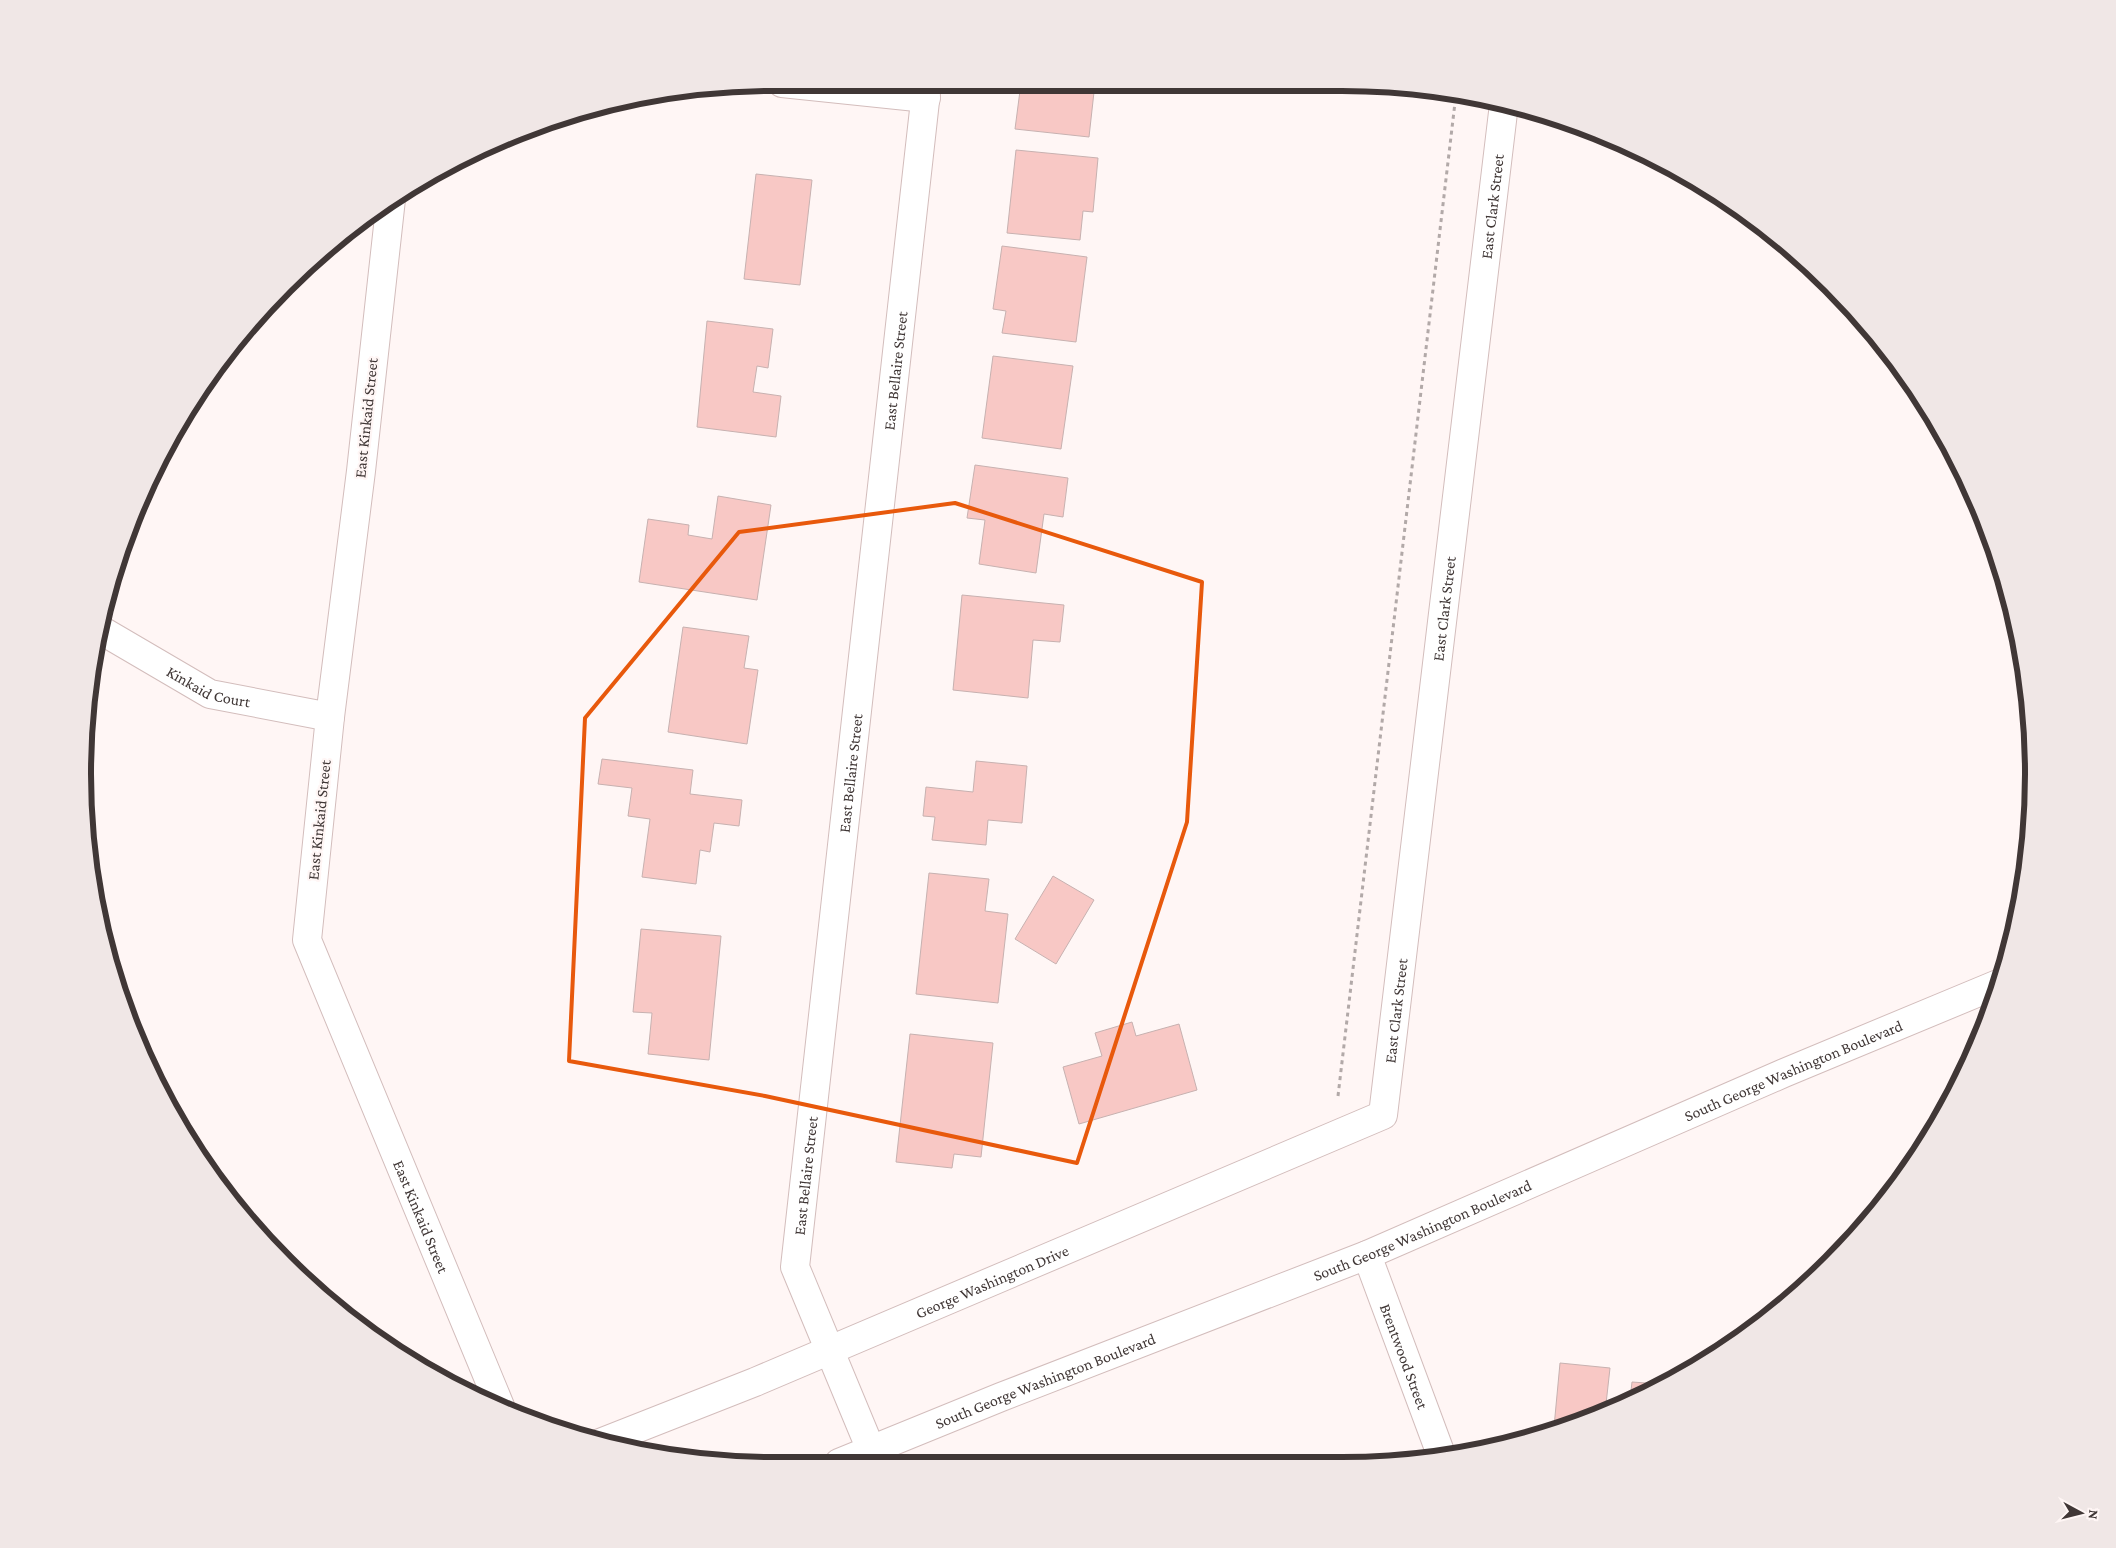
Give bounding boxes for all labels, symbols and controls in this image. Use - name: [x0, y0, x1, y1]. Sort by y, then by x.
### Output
- street label: East Clark Street: [1477, 152, 1507, 260]
- street label: East Bellaire Street: [880, 310, 910, 431]
- street label: East Kinkaid Street: [351, 356, 381, 479]
- street label: East Clark Street: [1429, 555, 1458, 662]
- street label: Kinkaid Court: [164, 662, 253, 710]
- street label: East Bellaire Street: [835, 712, 865, 833]
- street label: East Kinkaid Street: [304, 758, 334, 881]
- street label: East Clark Street: [1381, 957, 1410, 1064]
- street label: South George Washington Boulevard: [1681, 1016, 1905, 1124]
- street label: East Bellaire Street: [790, 1115, 820, 1236]
- street label: East Kinkaid Street: [391, 1157, 453, 1276]
- street label: South George Washington Boulevard: [1311, 1176, 1534, 1284]
- street label: George Washington Drive: [913, 1241, 1071, 1321]
- street label: Brentwood Street: [1377, 1301, 1432, 1412]
- street label: South George Washington Boulevard: [932, 1329, 1158, 1431]
- north arrow: [2056, 1488, 2106, 1538]
- text: N: [2085, 1509, 2102, 1521]

